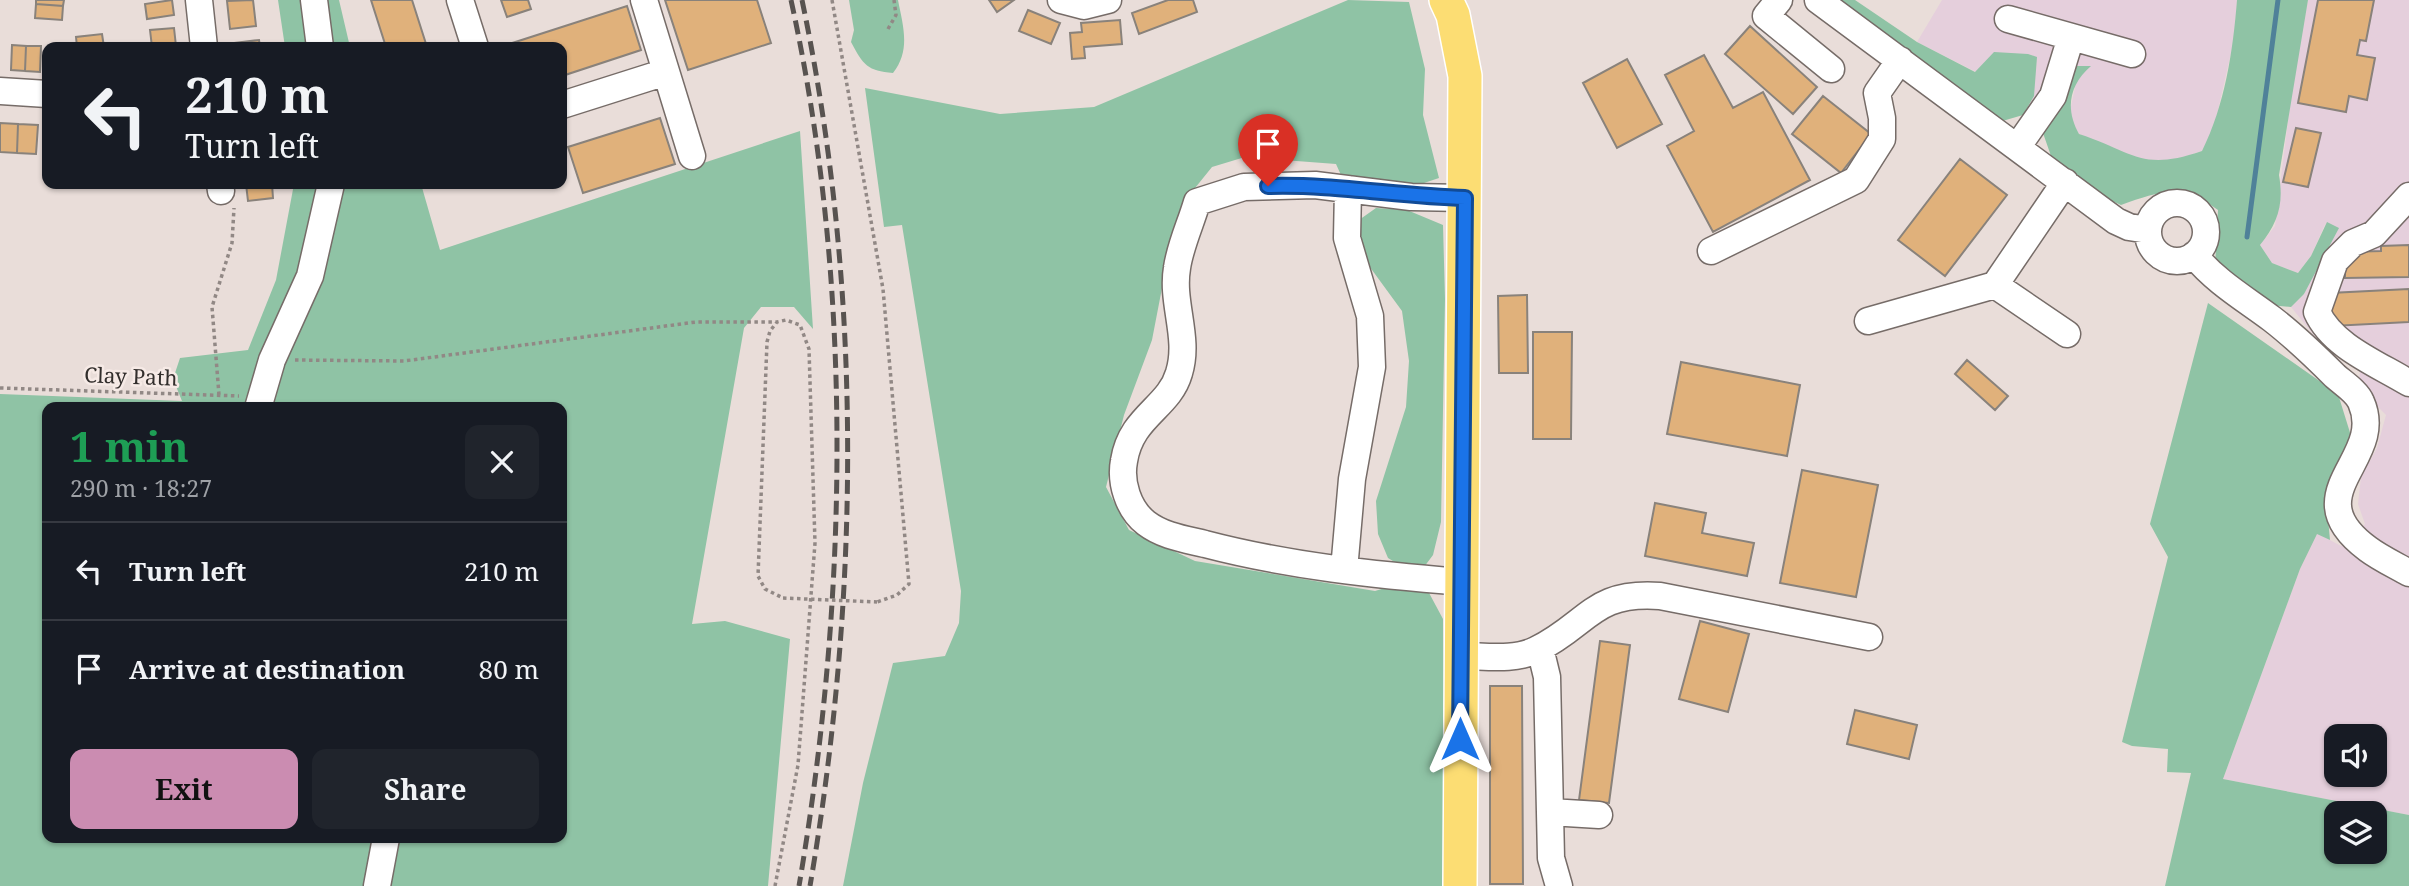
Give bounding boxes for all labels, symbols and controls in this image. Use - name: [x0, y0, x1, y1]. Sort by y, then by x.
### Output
- text: 210 m: [185, 61, 329, 127]
- icon: left: [70, 70, 161, 161]
- pin: [1238, 114, 1298, 186]
- text: Turn left: [185, 124, 319, 167]
- icon: arrive: [1249, 125, 1287, 163]
- street label: Clay Path: [84, 360, 178, 392]
- text: 1 min: [70, 417, 189, 474]
- button: close: [465, 425, 539, 499]
- text: 290 m · 18:27: [70, 472, 212, 504]
- icon: left: [70, 552, 108, 590]
- text: Turn left: [129, 553, 246, 589]
- text: 210 m: [464, 553, 539, 589]
- icon: arrive: [70, 650, 108, 688]
- text: Arrive at destination: [129, 651, 405, 687]
- text: 80 m: [479, 651, 539, 687]
- position arrow: [1423, 702, 1497, 776]
- map controls: [2324, 724, 2387, 864]
- button: sound: [2324, 724, 2387, 787]
- button: Exit: [70, 749, 298, 829]
- button: Share: [312, 749, 539, 829]
- button: layers: [2324, 801, 2387, 864]

